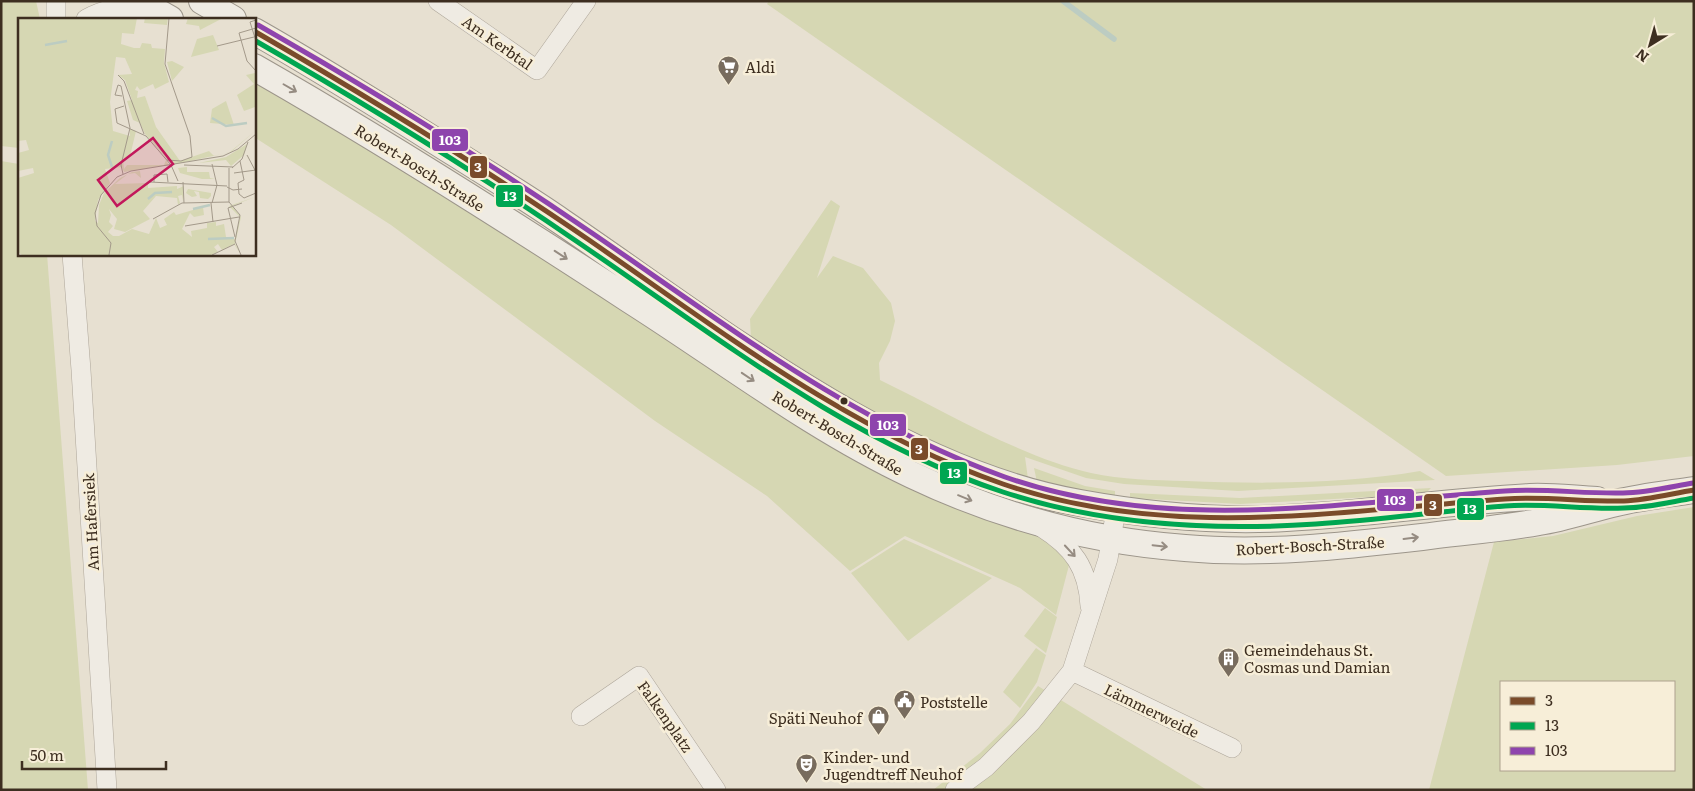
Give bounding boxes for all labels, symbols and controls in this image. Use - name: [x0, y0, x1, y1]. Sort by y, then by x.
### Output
- street label: Am Kerbtal: [458, 9, 538, 75]
- inset map: [18, 18, 255, 255]
- north arrow: [1625, 20, 1675, 70]
- text: N: [1631, 45, 1652, 68]
- supermarket icon: Aldi: [717, 54, 741, 85]
- place label: Aldi: [745, 55, 775, 78]
- one-way arrow: [282, 83, 296, 93]
- street label: Robert-Bosch-Straße: [351, 118, 489, 216]
- line badge: 103: [431, 128, 469, 152]
- text: 103: [439, 129, 461, 149]
- line badge: 3: [469, 155, 488, 179]
- text: 3: [474, 156, 482, 176]
- line badge: 13: [495, 184, 524, 208]
- text: 13: [503, 185, 517, 205]
- one-way arrow: [554, 249, 568, 260]
- one-way arrow: [741, 372, 755, 382]
- street label: Robert-Bosch-Straße: [768, 384, 908, 480]
- unlabelled marker: [839, 396, 849, 406]
- line badge: 103: [869, 413, 907, 437]
- text: 103: [877, 414, 899, 434]
- line badge: 3: [910, 437, 929, 461]
- text: 3: [915, 438, 923, 458]
- line badge: 13: [939, 461, 968, 485]
- text: 13: [947, 462, 961, 482]
- street label: Am Hafersiek: [76, 472, 104, 571]
- line badge: 103: [1376, 488, 1415, 512]
- text: 103: [1384, 489, 1406, 509]
- line badge: 3: [1423, 493, 1443, 517]
- one-way arrow: [957, 494, 972, 503]
- text: 3: [1429, 494, 1437, 514]
- line badge: 13: [1456, 497, 1485, 521]
- text: 13: [1463, 498, 1477, 518]
- street label: Robert-Bosch-Straße: [1235, 530, 1385, 560]
- one-way arrow: [1402, 533, 1418, 543]
- one-way arrow: [1152, 541, 1168, 551]
- one-way arrow: [1064, 545, 1076, 558]
- place label: Gemeindehaus St. Cosmas und Damian: [1244, 638, 1391, 678]
- building icon: Gemeindehaus St. Cosmas und Damian: [1216, 646, 1240, 677]
- street label: Falkenplatz: [633, 675, 699, 757]
- street label: Lämmerweide: [1101, 677, 1204, 743]
- legend: [1500, 681, 1675, 771]
- text: 3: [1545, 688, 1553, 711]
- public building icon: Poststelle: [892, 689, 916, 720]
- place label: Poststelle: [920, 690, 988, 713]
- shop icon: Späti Neuhof: [866, 705, 890, 736]
- place label: Späti Neuhof: [769, 706, 863, 729]
- text: 13: [1545, 713, 1559, 736]
- scale bar: [22, 738, 166, 770]
- text: 103: [1545, 738, 1568, 761]
- text: 50 m: [30, 743, 64, 766]
- place label: Kinder- und Jugendtreff Neuhof: [823, 745, 964, 785]
- theatre icon: Kinder- und Jugendtreff Neuhof: [795, 753, 819, 784]

